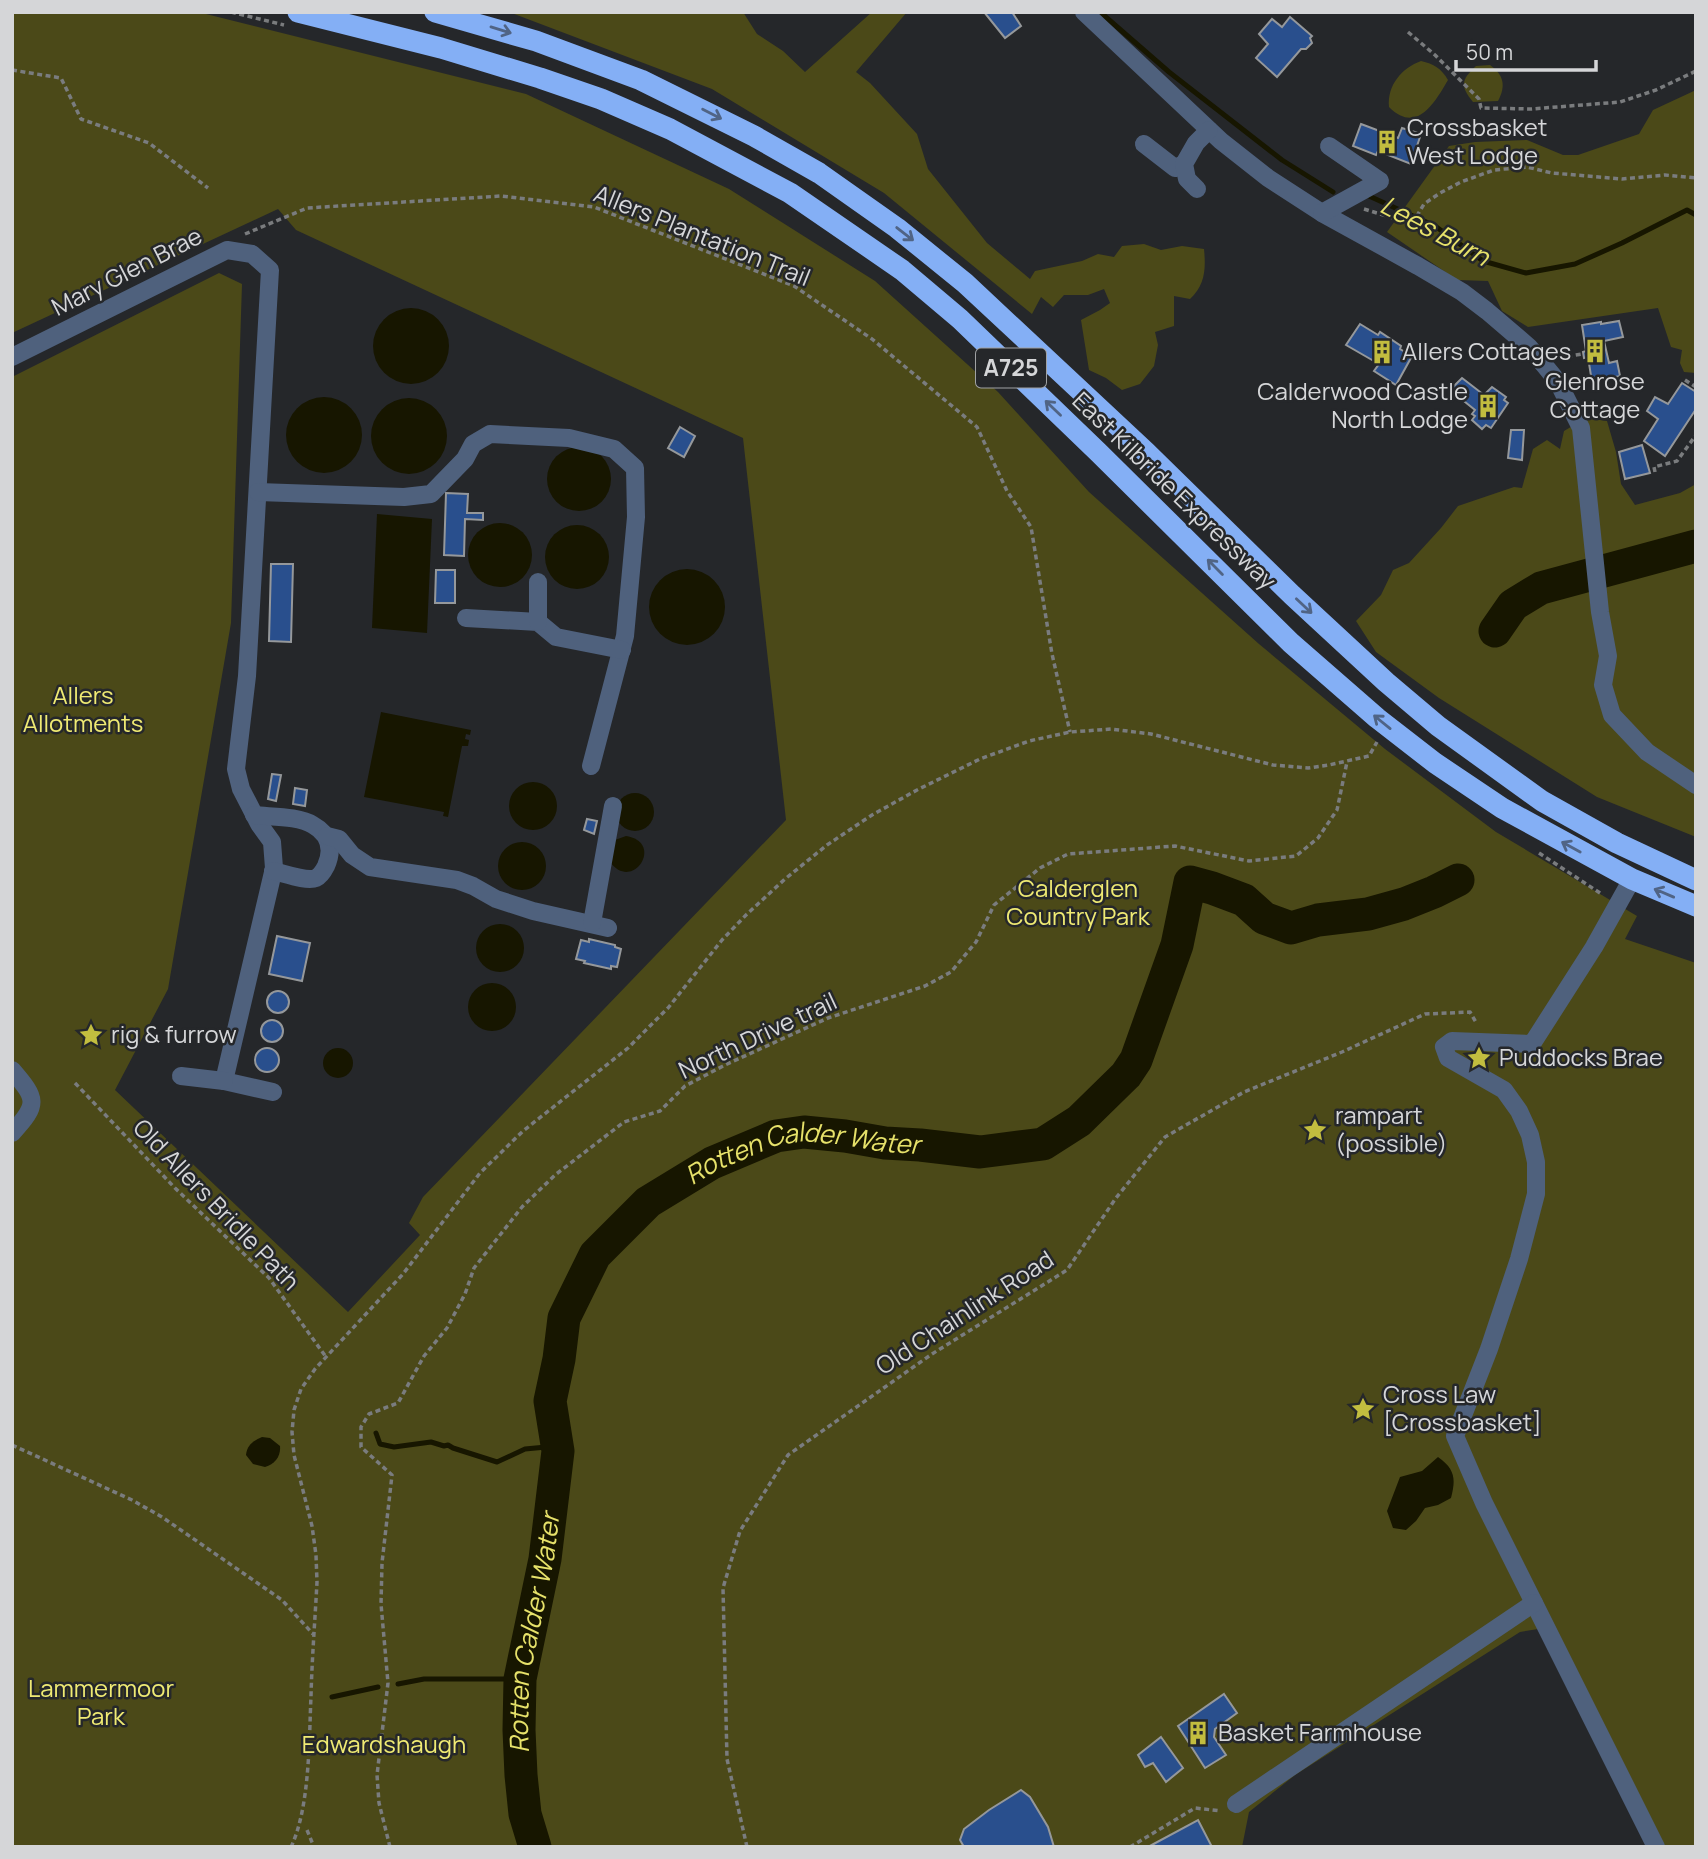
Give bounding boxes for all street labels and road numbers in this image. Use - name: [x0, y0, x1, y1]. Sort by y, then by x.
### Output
- street label: Allers Plantation Trail: [589, 176, 816, 293]
- street label: Mary Glen Brae: [45, 219, 207, 323]
- road number: A725: [976, 348, 1046, 388]
- street label: East Kilbride Expressway: [1066, 384, 1284, 596]
- street label: North Drive trail: [673, 984, 842, 1086]
- street label: Old Allers Bridle Path: [126, 1111, 308, 1297]
- street label: Old Chainlink Road: [869, 1242, 1059, 1382]

